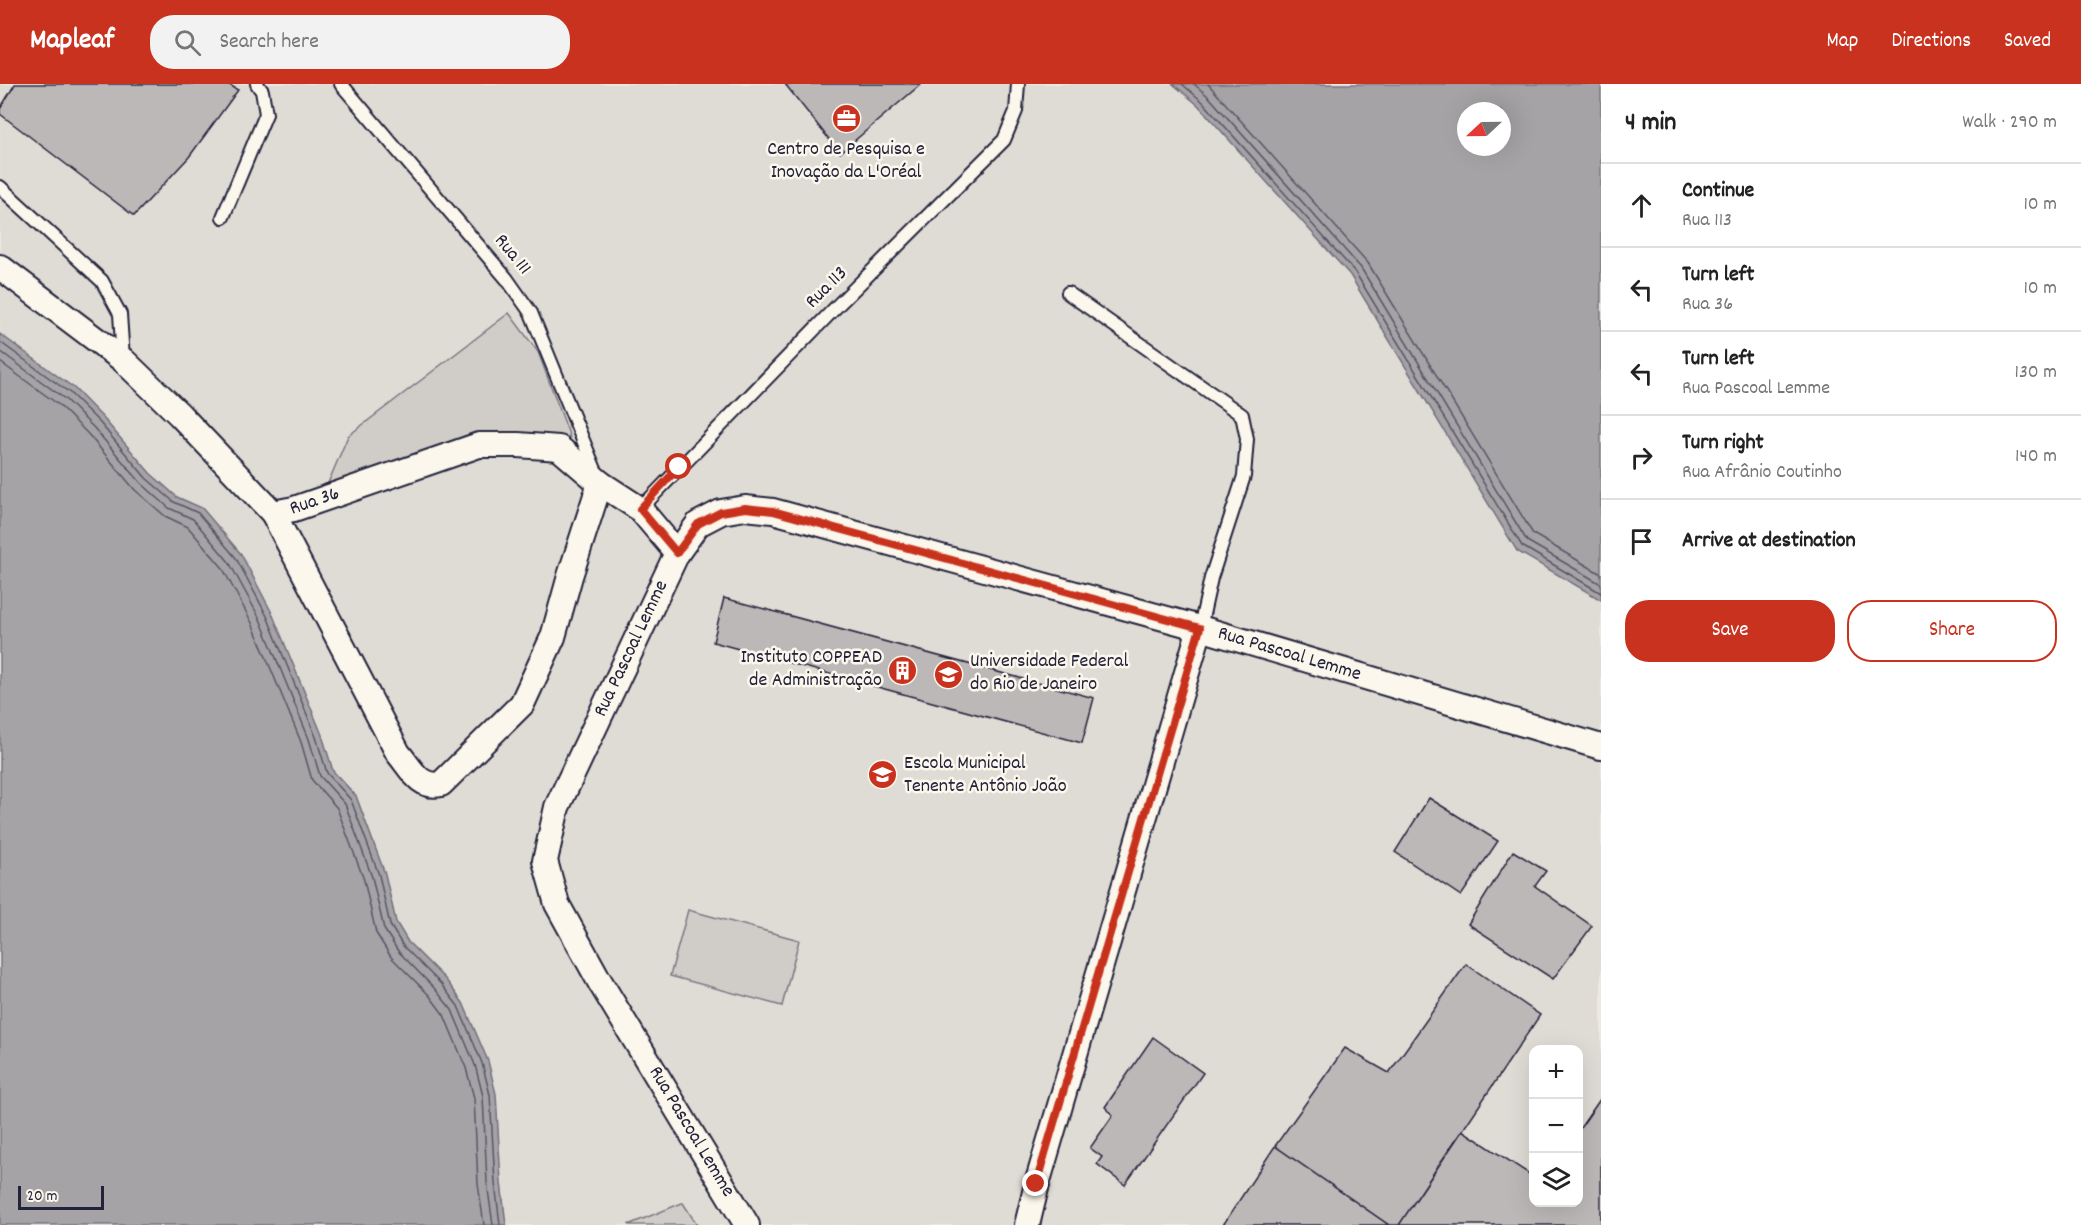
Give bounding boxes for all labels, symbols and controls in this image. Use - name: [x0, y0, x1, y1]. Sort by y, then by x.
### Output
- search box: [150, 15, 570, 69]
- text: Mapleaf: [30, 22, 114, 62]
- icon: search: [171, 26, 204, 59]
- text: Search here: [219, 27, 319, 58]
- text: Map: [1827, 27, 1858, 57]
- text: Directions: [1891, 27, 1971, 57]
- text: Saved: [2004, 27, 2051, 57]
- north arrow: [1457, 102, 1511, 156]
- office icon: Centro de Pesquisa e Inovação da L'Oréal: [830, 103, 862, 135]
- text: 4 min: [1625, 105, 1676, 142]
- text: Walk · 290 m: [1962, 109, 2057, 137]
- place label: Centro de Pesquisa e Inovação da L'Oréal: [767, 136, 925, 187]
- text: Continue: [1682, 176, 1754, 207]
- icon: ahead: [1625, 189, 1658, 222]
- text: 10 m: [2023, 191, 2057, 219]
- text: Rua 113: [1682, 207, 1732, 235]
- street label: Rua 111: [487, 229, 537, 281]
- street label: Rua 113: [799, 260, 855, 316]
- text: Turn left: [1682, 260, 1754, 291]
- icon: left: [1625, 273, 1658, 306]
- text: 10 m: [2023, 275, 2057, 303]
- text: Rua 36: [1682, 291, 1733, 319]
- text: Turn left: [1682, 344, 1754, 375]
- icon: left: [1625, 357, 1658, 390]
- text: 130 m: [2015, 359, 2057, 387]
- text: Rua Pascoal Lemme: [1682, 375, 1830, 403]
- text: Turn right: [1682, 428, 1764, 459]
- icon: right: [1625, 441, 1658, 474]
- text: 140 m: [2015, 443, 2057, 471]
- route start: [665, 453, 691, 479]
- text: Rua Afrânio Coutinho: [1682, 459, 1842, 487]
- street label: Rua 36: [286, 480, 344, 523]
- icon: arrive: [1625, 525, 1658, 558]
- text: Arrive at destination: [1682, 526, 1856, 557]
- street label: Rua Pascoal Lemme: [587, 576, 676, 722]
- button: Save: [1625, 600, 1835, 662]
- button: Share: [1847, 600, 2057, 662]
- street label: Rua Pascoal Lemme: [1214, 620, 1364, 689]
- place label: Instituto COPPEAD de Administração: [740, 644, 882, 695]
- place label: Universidade Federal do Rio de Janeiro: [970, 648, 1128, 699]
- building icon: Instituto COPPEAD de Administração: [887, 654, 919, 686]
- school or university icon: Universidade Federal do Rio de Janeiro: [933, 658, 965, 690]
- place label: Escola Municipal Tenente Antônio João: [904, 750, 1067, 801]
- school or university icon: Escola Municipal Tenente Antônio João: [867, 759, 899, 791]
- map controls: [1529, 1045, 1583, 1207]
- button: +: [1529, 1045, 1583, 1099]
- street label: Rua Pascoal Lemme: [641, 1061, 741, 1203]
- button: −: [1529, 1099, 1583, 1153]
- button: layers: [1529, 1153, 1583, 1207]
- route end: [1022, 1170, 1048, 1196]
- scale bar: [18, 1183, 104, 1210]
- text: 20 m: [27, 1185, 57, 1208]

